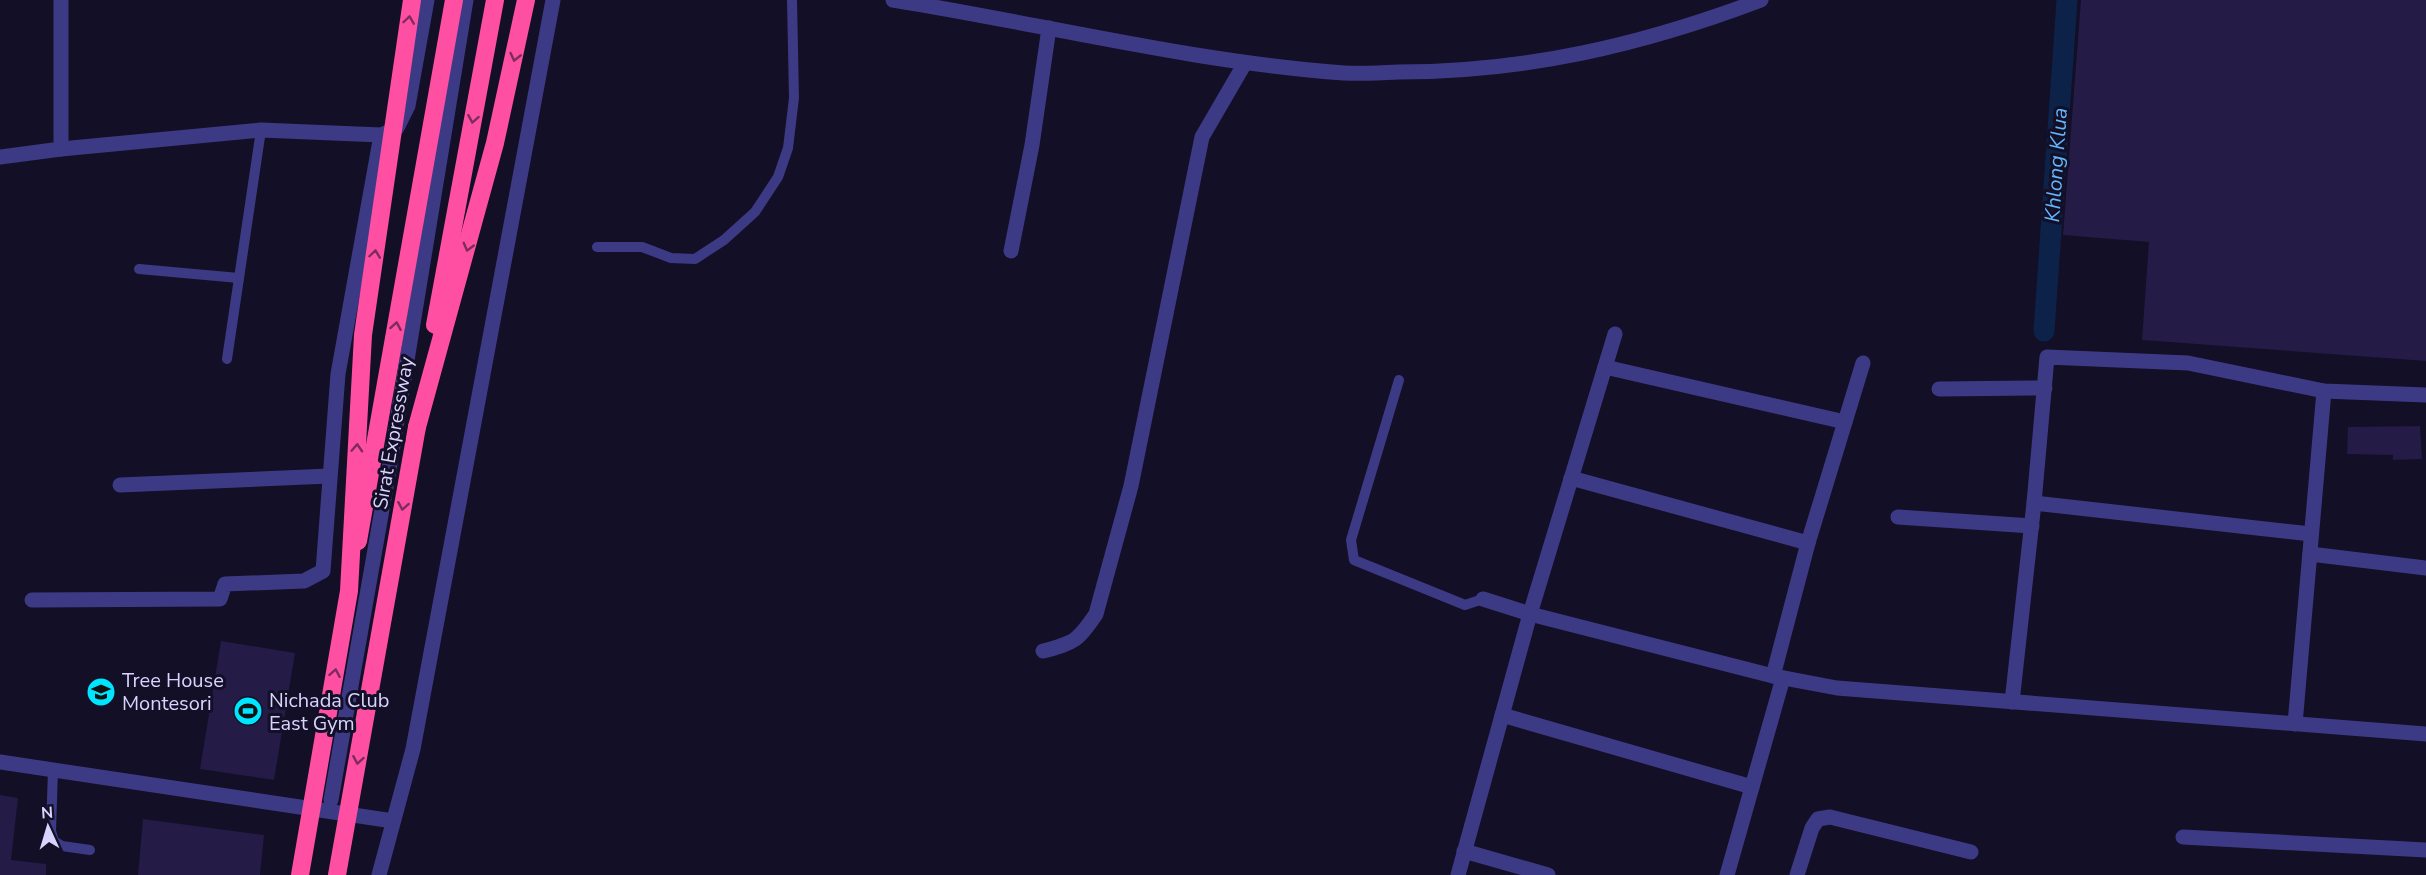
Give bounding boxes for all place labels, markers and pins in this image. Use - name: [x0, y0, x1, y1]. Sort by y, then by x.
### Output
- place label: Tree House Montesori: [122, 667, 224, 717]
- school or university icon: Tree House Montesori: [85, 676, 117, 708]
- place label: Nichada Club East Gym: [269, 687, 389, 737]
- sports icon: Nichada Club East Gym: [232, 695, 264, 727]

